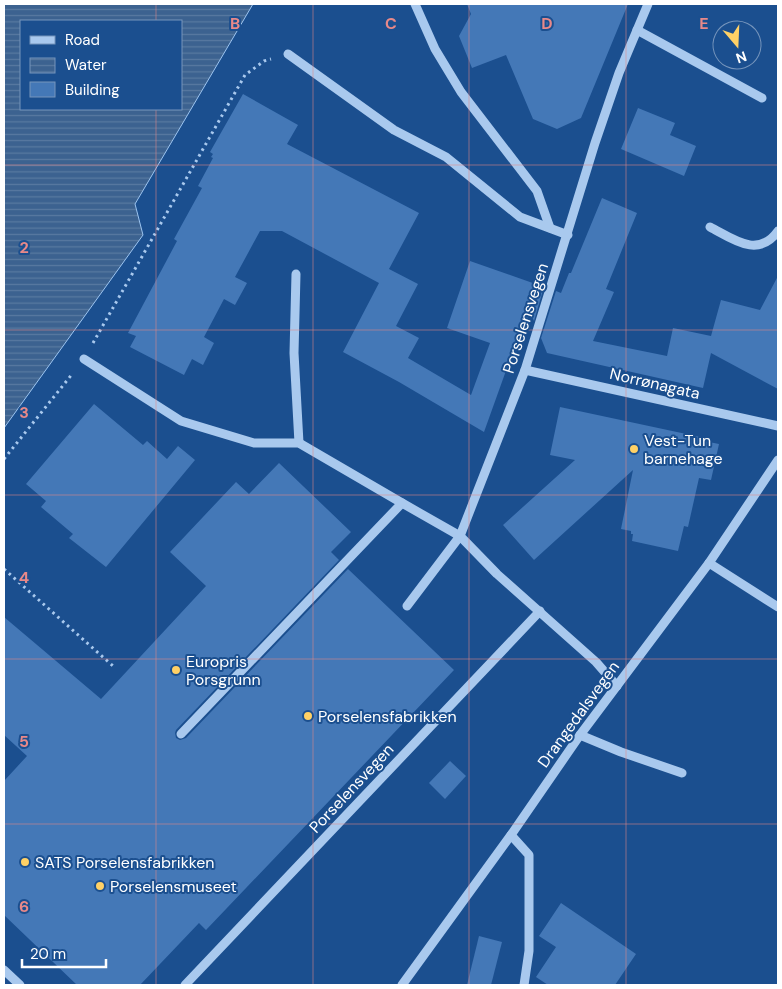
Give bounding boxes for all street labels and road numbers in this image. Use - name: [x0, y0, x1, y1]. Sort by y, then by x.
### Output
- street label: Porselensvegen: [498, 260, 553, 376]
- street label: Norrønagata: [608, 363, 702, 404]
- street label: Drangedalsvegen: [533, 657, 624, 772]
- street label: Porselensvegen: [305, 739, 398, 837]

